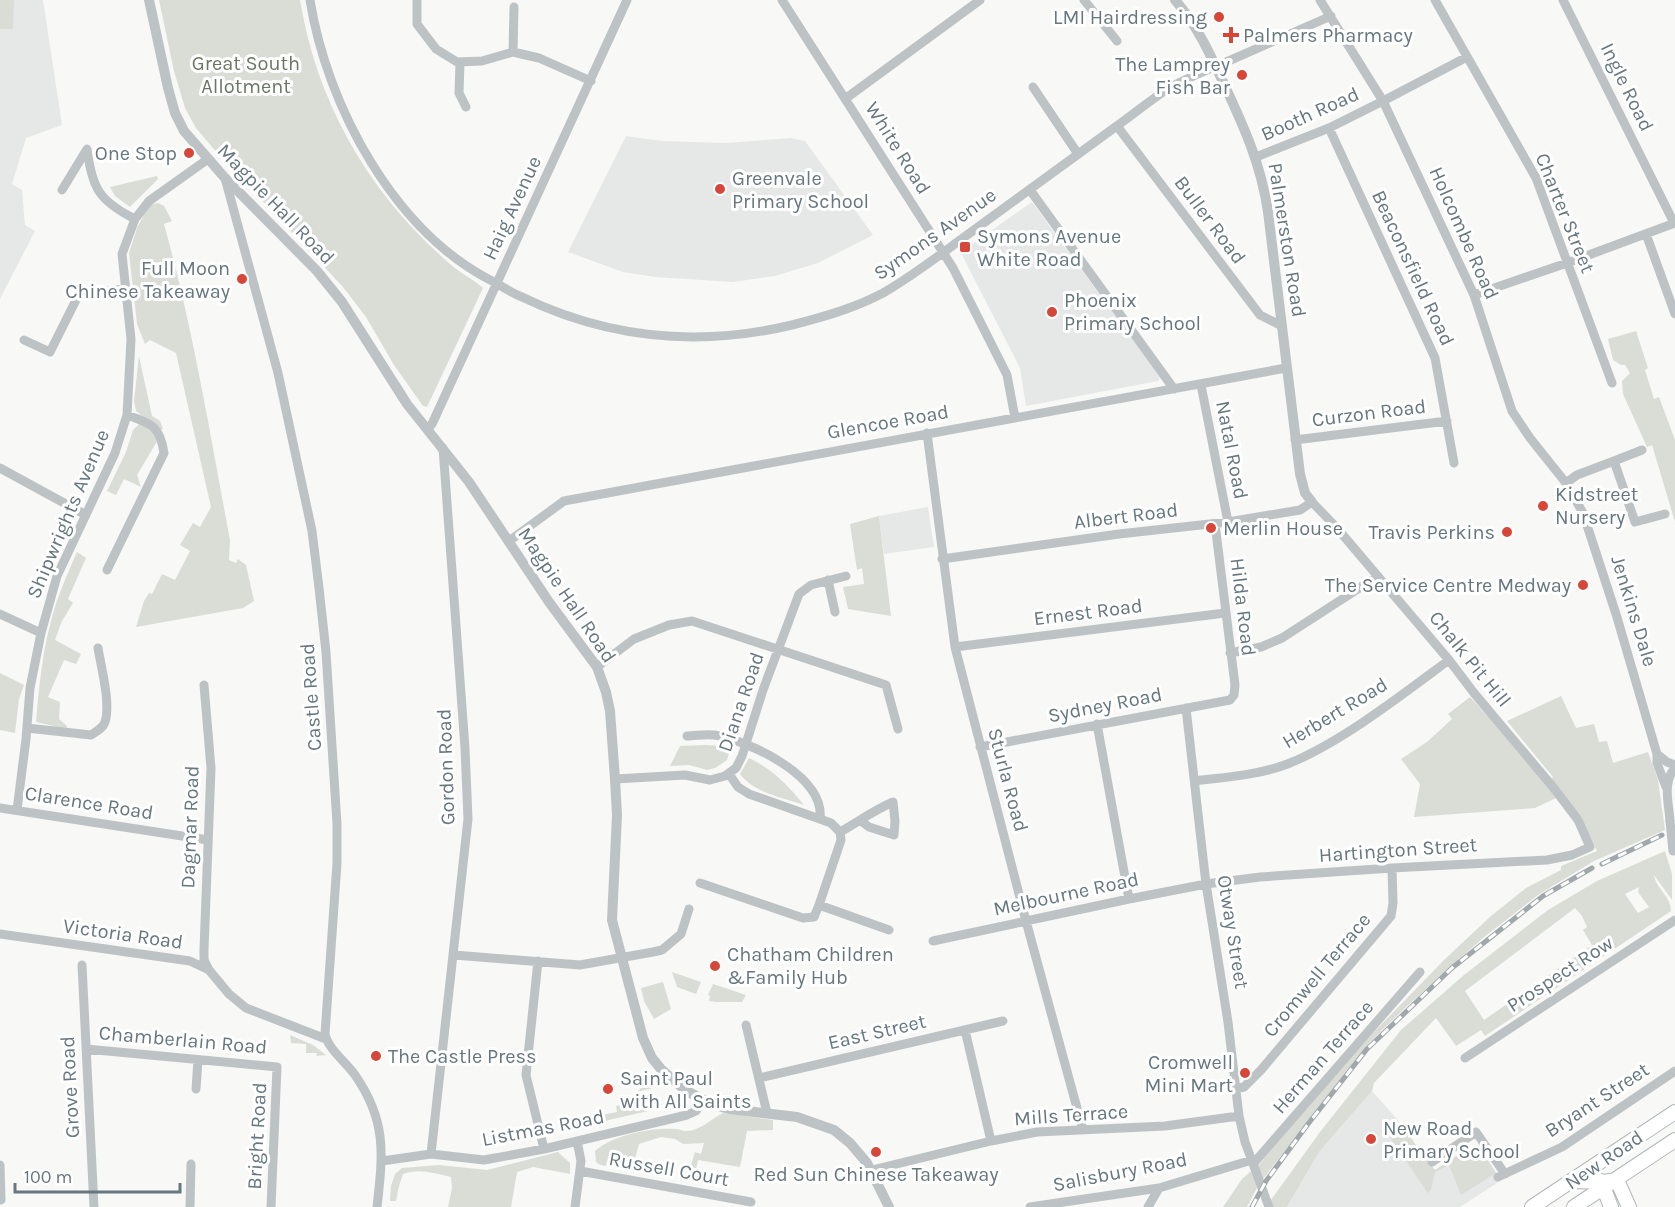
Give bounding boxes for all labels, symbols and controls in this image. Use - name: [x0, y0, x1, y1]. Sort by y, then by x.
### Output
- place label: LMI Hairdressing: [1053, 6, 1207, 29]
- marker: LMI Hairdressing: [1212, 10, 1226, 24]
- place label: Palmers Pharmacy: [1243, 24, 1413, 47]
- marker: Palmers Pharmacy: [1224, 28, 1238, 42]
- street label: Ingle Road: [1596, 39, 1658, 135]
- park label: Great South Allotment: [192, 52, 300, 98]
- place label: The Lamprey Fish Bar: [1115, 53, 1231, 99]
- marker: The Lamprey Fish Bar: [1235, 68, 1249, 82]
- street label: Booth Road: [1258, 82, 1362, 146]
- street label: White Road: [861, 98, 935, 198]
- street label: Magpie Hall Road: [213, 139, 339, 269]
- place label: One Stop: [95, 142, 177, 165]
- marker: One Stop: [182, 146, 196, 160]
- street label: Charter Street: [1531, 150, 1600, 277]
- street label: Haig Avenue: [478, 152, 546, 264]
- street label: Palmerston Road: [1263, 161, 1311, 319]
- street label: Holcombe Road: [1424, 163, 1504, 303]
- place label: Greenvale Primary School: [732, 167, 869, 213]
- street label: Buller Road: [1170, 172, 1250, 268]
- marker: Greenvale Primary School: [713, 182, 727, 196]
- street label: Symons Avenue: [869, 183, 1001, 285]
- street label: Beaconsfield Road: [1367, 187, 1459, 349]
- place label: Symons Avenue White Road: [977, 225, 1121, 271]
- marker: Symons Avenue White Road: [958, 240, 972, 254]
- place label: Full Moon Chinese Takeaway: [65, 257, 230, 303]
- marker: Full Moon Chinese Takeaway: [235, 272, 249, 286]
- place label: Phoenix Primary School: [1064, 289, 1201, 335]
- marker: Phoenix Primary School: [1045, 305, 1059, 319]
- street label: Curzon Road: [1311, 395, 1427, 431]
- street label: Natal Road: [1211, 399, 1253, 501]
- street label: Glencoe Road: [825, 400, 951, 444]
- street label: Shipwrights Avenue: [22, 426, 114, 602]
- place label: Kidstreet Nursery: [1555, 483, 1639, 529]
- street label: Albert Road: [1073, 498, 1179, 534]
- marker: Kidstreet Nursery: [1536, 499, 1550, 513]
- place label: Merlin House: [1223, 517, 1343, 540]
- marker: Merlin House: [1204, 521, 1218, 535]
- place label: Travis Perkins: [1369, 521, 1495, 544]
- street label: Magpie Hall Road: [513, 523, 621, 667]
- marker: Travis Perkins: [1500, 525, 1514, 539]
- street label: Jenkins Dale: [1606, 553, 1662, 669]
- street label: Hilda Road: [1226, 557, 1260, 657]
- place label: The Service Centre Medway: [1325, 574, 1571, 597]
- marker: The Service Centre Medway: [1576, 578, 1590, 592]
- street label: Ernest Road: [1032, 594, 1144, 630]
- street label: Chalk Pit Hill: [1424, 606, 1516, 712]
- street label: Castle Road: [296, 642, 326, 752]
- street label: Diana Road: [713, 649, 769, 755]
- street label: Herbert Road: [1278, 673, 1392, 753]
- street label: Sydney Road: [1046, 683, 1164, 727]
- street label: Gordon Road: [432, 708, 460, 826]
- street label: Sturla Road: [983, 726, 1033, 834]
- street label: Dagmar Road: [176, 765, 204, 889]
- street label: Clarence Road: [23, 781, 155, 825]
- street label: Hartington Street: [1318, 833, 1478, 867]
- street label: Melbourne Road: [991, 867, 1141, 921]
- street label: Otway Street: [1213, 873, 1253, 991]
- street label: Cromwell Terrace: [1258, 908, 1376, 1042]
- street label: Victoria Road: [61, 914, 185, 954]
- street label: Prospect Row: [1503, 931, 1618, 1017]
- place label: Chatham Children &Family Hub: [727, 943, 894, 989]
- marker: Chatham Children &Family Hub: [708, 959, 722, 973]
- street label: Herman Terrace: [1268, 996, 1378, 1118]
- street label: East Street: [826, 1009, 929, 1054]
- street label: Chamberlain Road: [98, 1021, 268, 1059]
- street label: Grove Road: [56, 1035, 84, 1139]
- place label: The Castle Press: [388, 1045, 537, 1068]
- marker: The Castle Press: [369, 1049, 383, 1063]
- place label: Cromwell Mini Mart: [1145, 1051, 1233, 1097]
- street label: Bryant Street: [1541, 1058, 1654, 1142]
- marker: Cromwell Mini Mart: [1238, 1066, 1252, 1080]
- place label: Saint Paul with All Saints: [620, 1067, 751, 1113]
- street label: Bright Road: [243, 1082, 271, 1190]
- marker: Saint Paul with All Saints: [601, 1082, 615, 1096]
- street label: Mills Terrace: [1013, 1100, 1129, 1130]
- street label: Listmas Road: [480, 1105, 606, 1151]
- place label: New Road Primary School: [1383, 1117, 1520, 1163]
- street label: New Road: [1561, 1126, 1647, 1194]
- marker: New Road Primary School: [1364, 1132, 1378, 1146]
- marker: Red Sun Chinese Takeaway: [869, 1145, 883, 1159]
- street label: Russell Court: [607, 1147, 731, 1191]
- street label: Salisbury Road: [1051, 1148, 1189, 1196]
- scale bar: [15, 1156, 180, 1194]
- place label: Red Sun Chinese Takeaway: [754, 1163, 998, 1186]
- text: 100 m: [24, 1166, 72, 1188]

